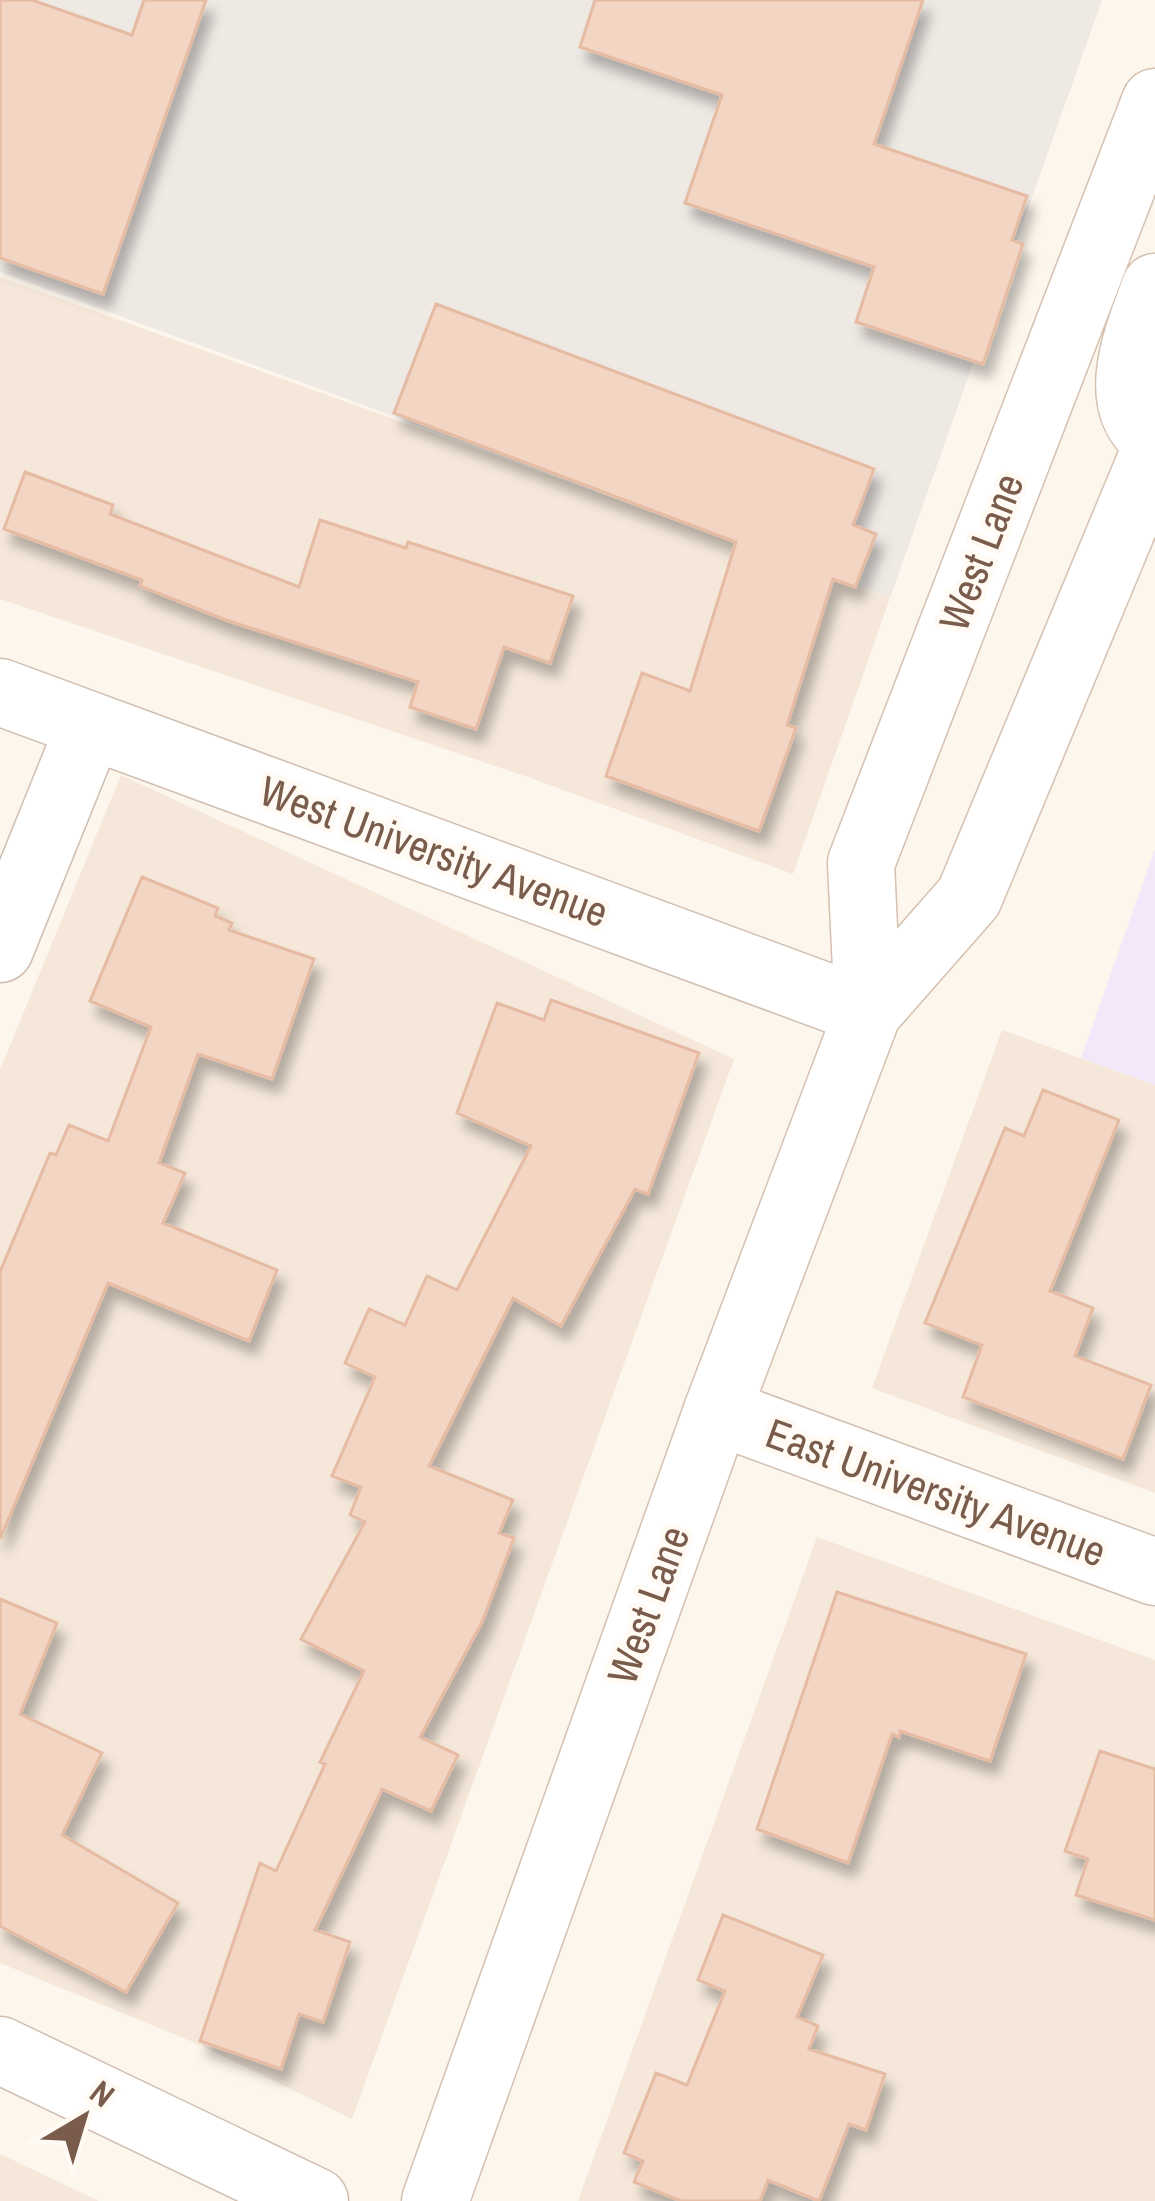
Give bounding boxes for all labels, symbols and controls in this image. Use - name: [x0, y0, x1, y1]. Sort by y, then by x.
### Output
- street label: West Lane: [925, 465, 1037, 639]
- street label: West University Avenue: [252, 762, 616, 940]
- street label: East University Avenue: [758, 1405, 1114, 1579]
- street label: West Lane: [594, 1518, 702, 1692]
- north arrow: [24, 2057, 144, 2177]
- text: N: [81, 2070, 124, 2117]

